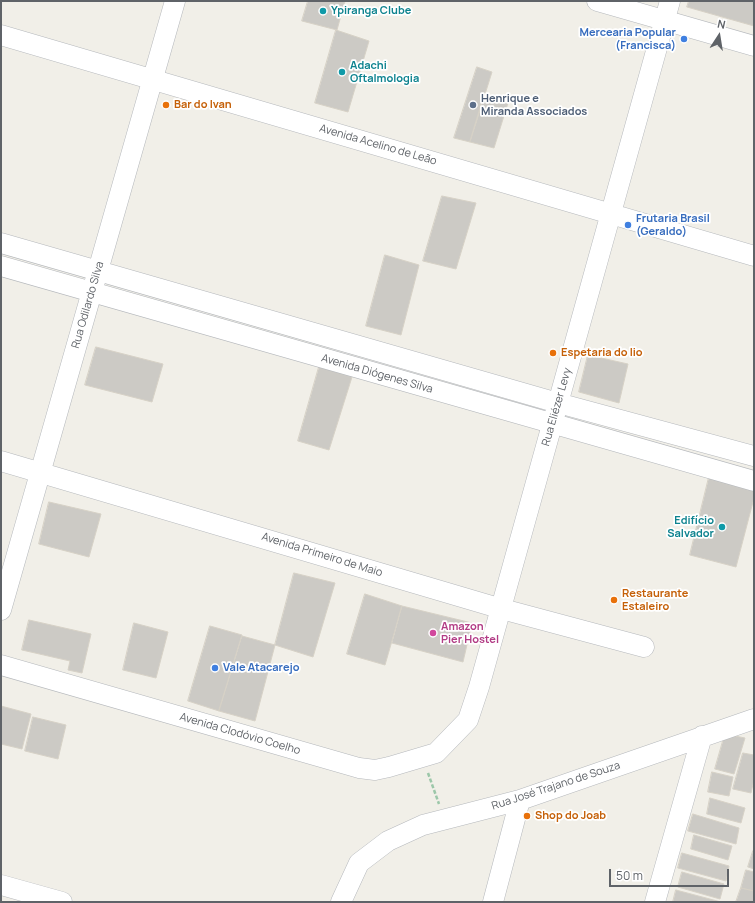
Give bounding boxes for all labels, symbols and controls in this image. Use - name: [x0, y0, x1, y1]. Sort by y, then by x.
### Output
- place label: Ypiranga Clube: [331, 4, 411, 18]
- marker: Ypiranga Clube: [318, 6, 328, 16]
- north arrow: [699, 16, 739, 56]
- text: N: [716, 16, 727, 32]
- place label: Mercearia Popular (Francisca): [579, 26, 676, 52]
- marker: Mercearia Popular (Francisca): [679, 34, 689, 44]
- place label: Adachi Oftalmologia: [350, 59, 419, 85]
- marker: Adachi Oftalmologia: [337, 67, 347, 77]
- place label: Henrique e Miranda Associados: [481, 92, 587, 118]
- place label: Bar do Ivan: [174, 98, 232, 112]
- marker: Bar do Ivan: [161, 100, 171, 110]
- marker: Henrique e Miranda Associados: [468, 100, 478, 110]
- street label: Avenida Acelino de Leão: [318, 122, 438, 168]
- place label: Frutaria Brasil (Geraldo): [636, 212, 710, 238]
- marker: Frutaria Brasil (Geraldo): [623, 220, 633, 230]
- street label: Rua Odilardo Silva: [69, 260, 107, 350]
- place label: Espetaria do lio: [561, 346, 643, 360]
- marker: Espetaria do lio: [548, 348, 558, 358]
- street label: Avenida Diógenes Silva: [320, 352, 434, 396]
- street label: Rua Eliézer Levy: [540, 366, 574, 448]
- place label: Edifício Salvador: [667, 514, 714, 540]
- marker: Edifício Salvador: [717, 522, 727, 532]
- street label: Avenida Primeiro de Maio: [260, 530, 384, 580]
- place label: Restaurante Estaleiro: [622, 587, 688, 613]
- marker: Restaurante Estaleiro: [609, 595, 619, 605]
- place label: Amazon Pier Hostel: [441, 620, 499, 646]
- marker: Amazon Pier Hostel: [428, 628, 438, 638]
- place label: Vale Atacarejo: [223, 661, 299, 675]
- marker: Vale Atacarejo: [210, 663, 220, 673]
- street label: Avenida Clodóvio Coelho: [178, 710, 302, 758]
- street label: Rua José Trajano de Souza: [490, 759, 622, 813]
- place label: Shop do Joab: [535, 809, 606, 823]
- marker: Shop do Joab: [522, 811, 532, 821]
- scale bar: [611, 861, 731, 887]
- text: 50 m: [616, 867, 643, 884]

